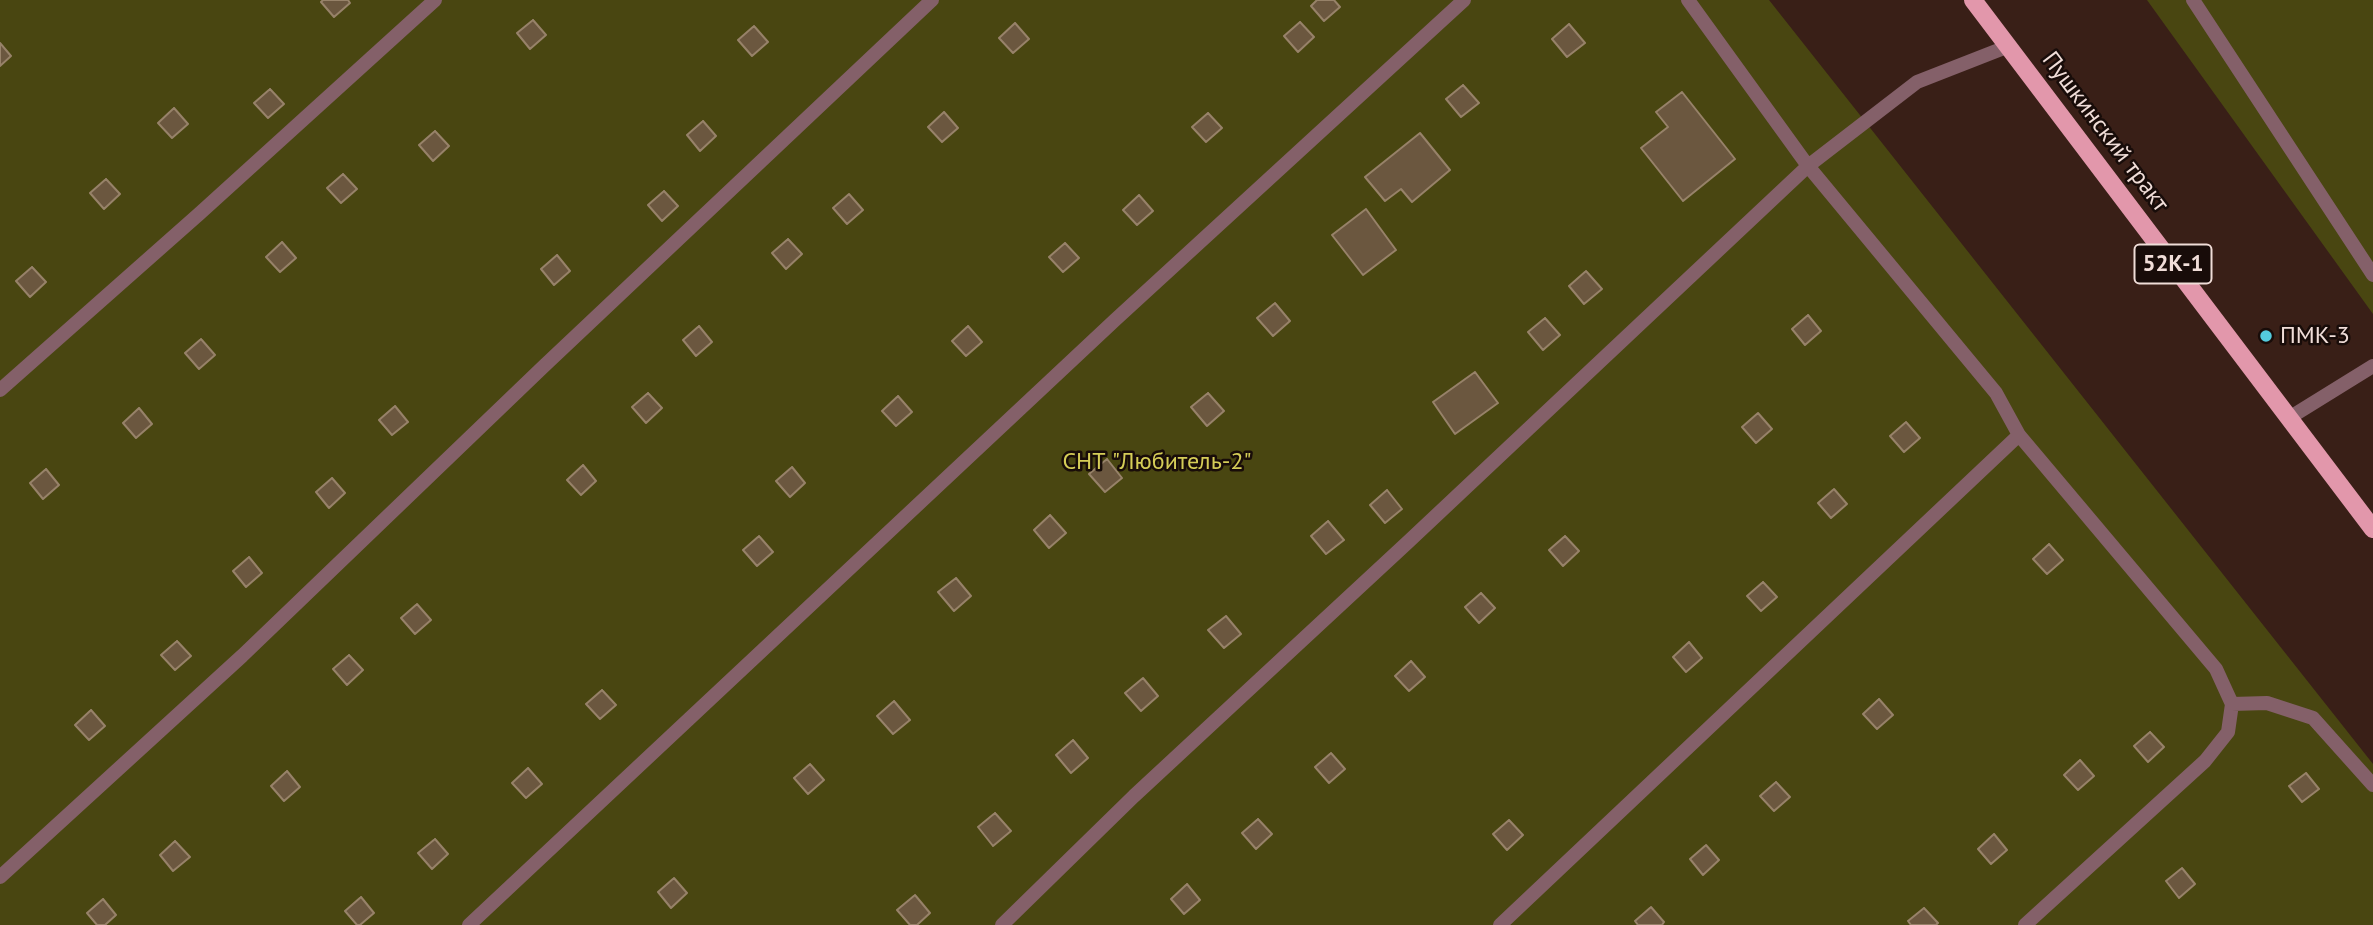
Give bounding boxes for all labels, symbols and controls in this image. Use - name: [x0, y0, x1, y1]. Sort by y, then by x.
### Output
- street label: Пушкинский тракт: [2036, 46, 2174, 218]
- road number: 52К-1: [2134, 244, 2212, 284]
- place label: ПМК-3: [2280, 322, 2350, 350]
- marker: ПМК-3: [2258, 328, 2274, 344]
- park label: СНТ "Любитель-2": [1062, 448, 1252, 476]

